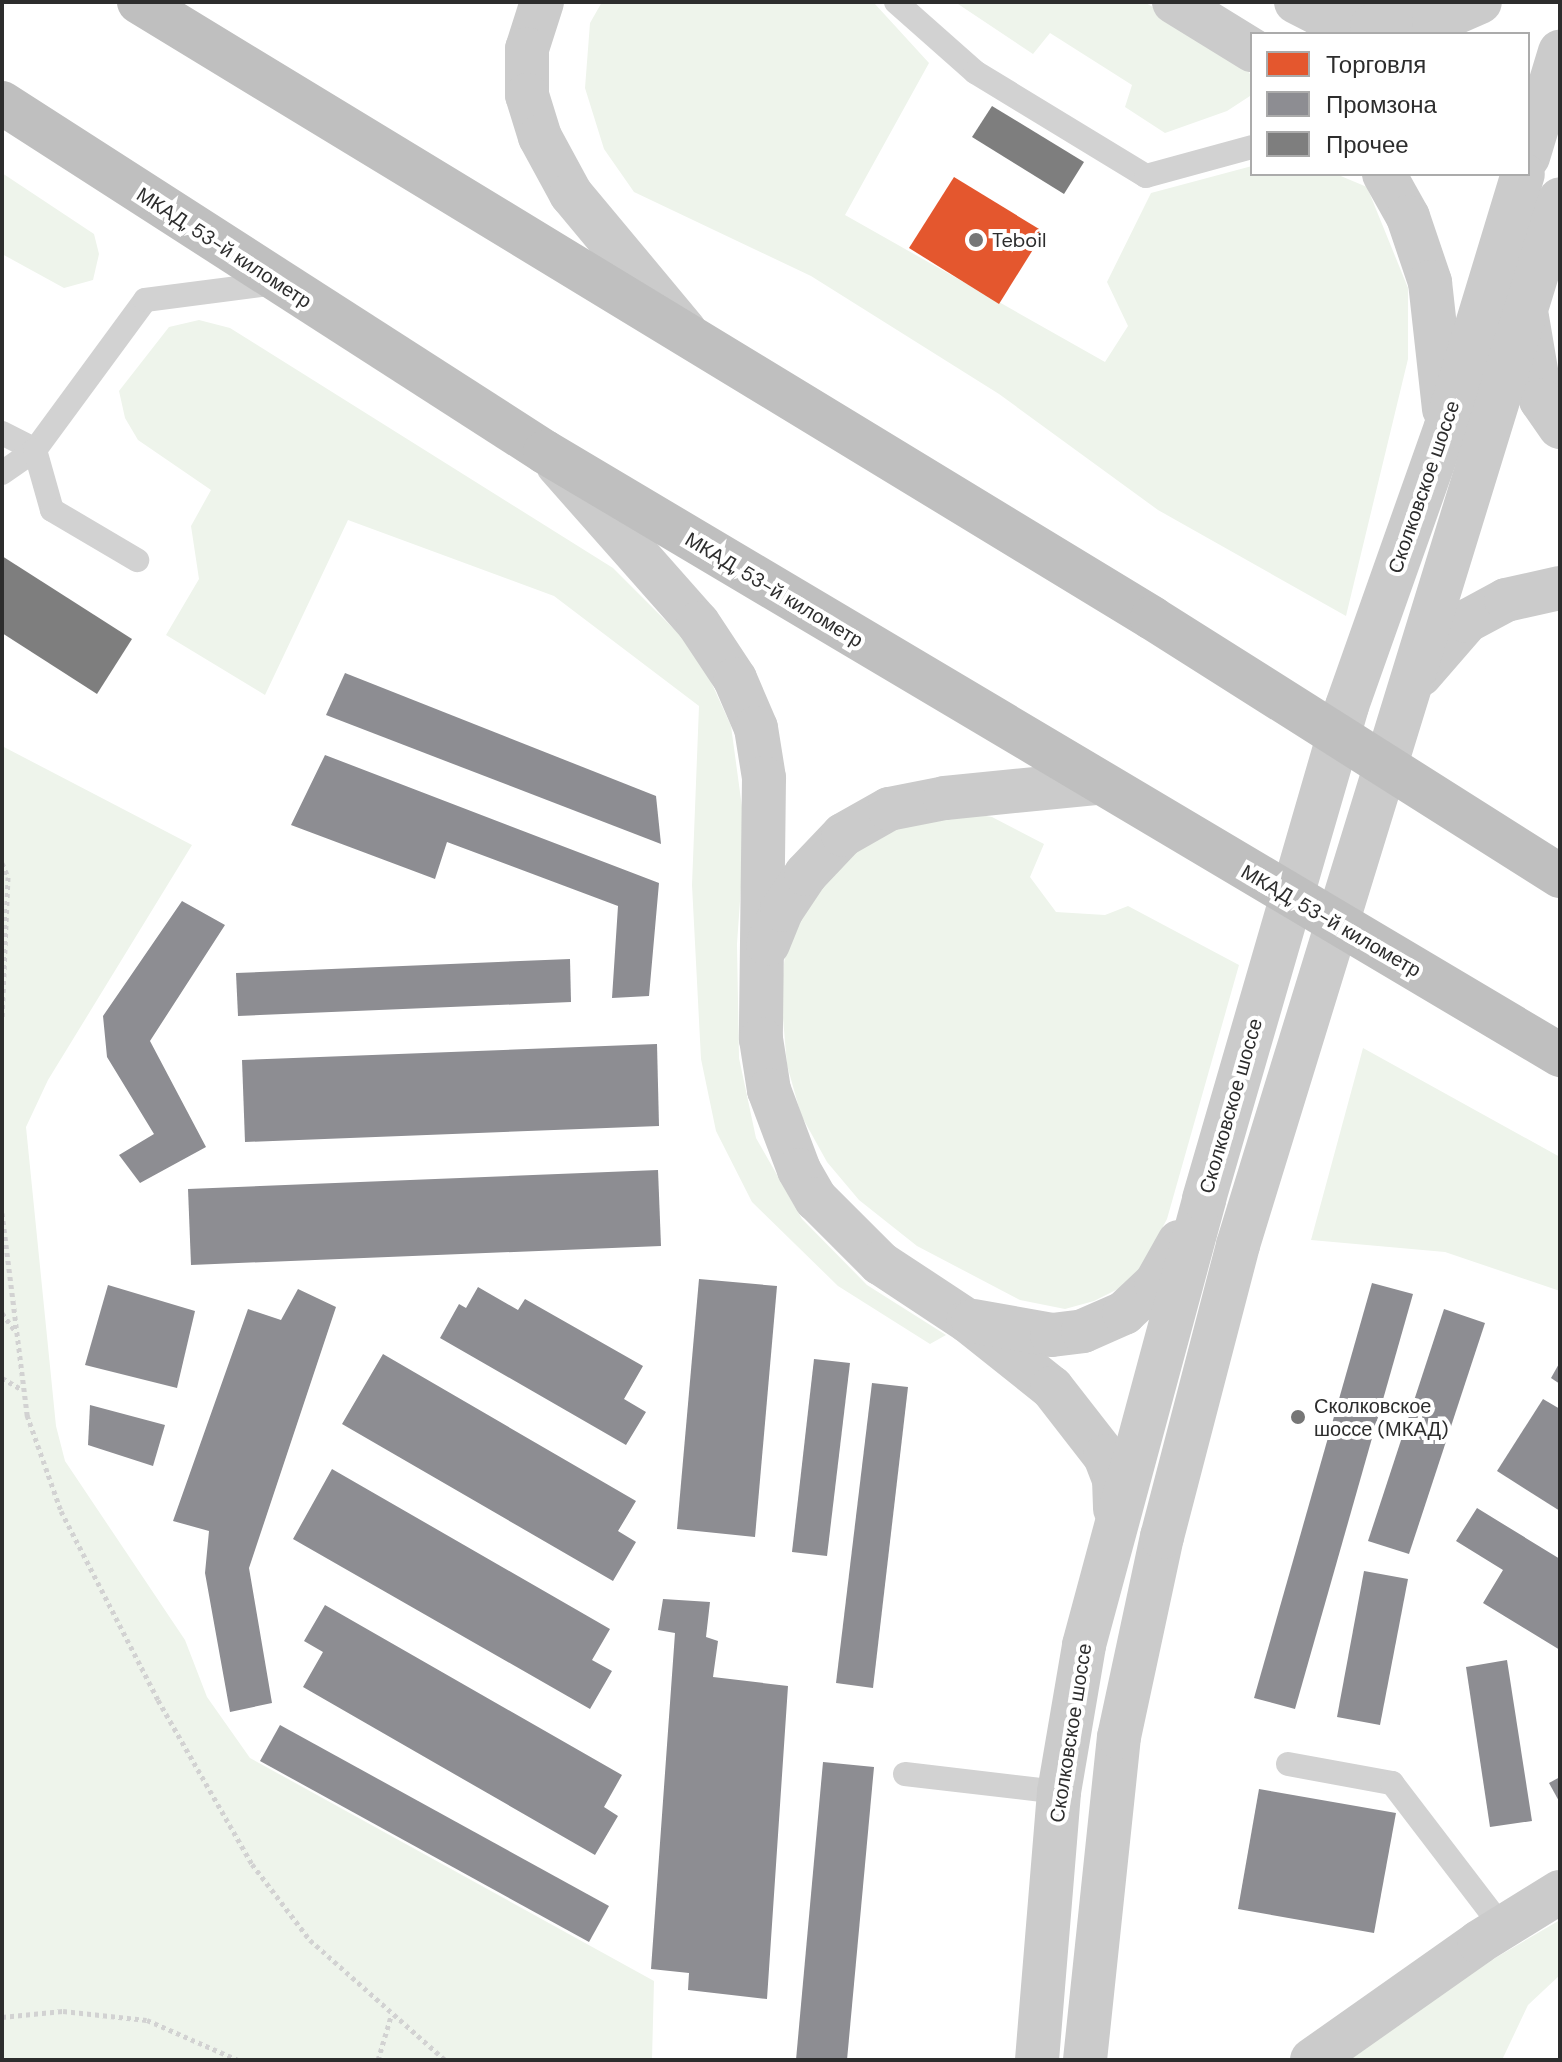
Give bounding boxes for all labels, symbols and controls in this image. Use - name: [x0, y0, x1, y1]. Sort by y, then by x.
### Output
- legend: [1250, 32, 1530, 176]
- text: Торговля: [1326, 49, 1426, 80]
- text: Промзона: [1326, 89, 1437, 120]
- text: Прочее: [1326, 129, 1409, 160]
- street label: МКАД, 53-й километр: [132, 182, 316, 314]
- place label: Teboil: [992, 228, 1046, 252]
- marker: Teboil: [967, 231, 985, 249]
- street label: Сколковское шоссе: [1383, 397, 1465, 577]
- street label: МКАД, 53-й километр: [681, 527, 867, 653]
- street label: МКАД, 53-й километр: [1237, 860, 1425, 982]
- street label: Сколковское шоссе: [1195, 1016, 1267, 1196]
- place label: Сколковское шоссе (МКАД): [1314, 1394, 1448, 1441]
- marker: Сколковское шоссе (МКАД): [1289, 1408, 1307, 1426]
- street label: Сколковское шоссе: [1045, 1642, 1097, 1824]

